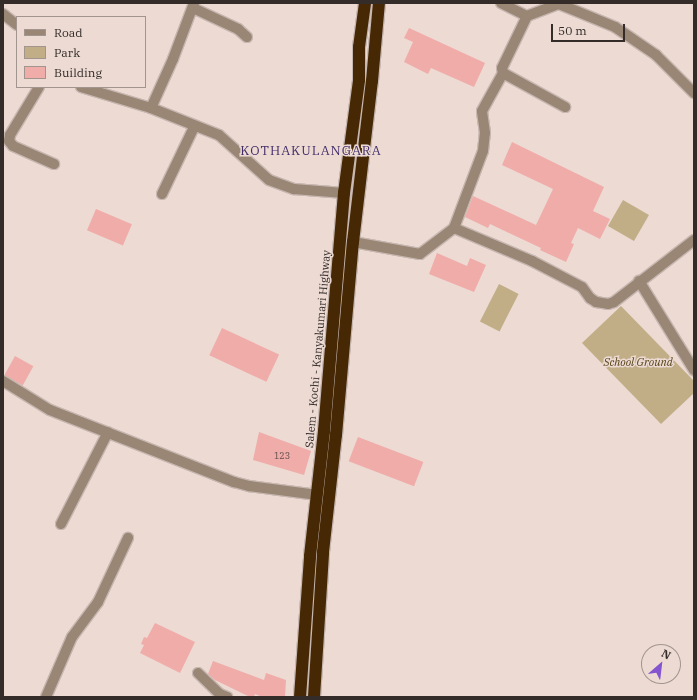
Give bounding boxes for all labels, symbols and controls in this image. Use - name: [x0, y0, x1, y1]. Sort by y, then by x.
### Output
- legend: [16, 16, 146, 88]
- scale bar: [553, 16, 627, 42]
- text: 50 m: [558, 23, 587, 38]
- text: Road: [54, 25, 83, 40]
- text: Park: [54, 45, 80, 60]
- text: Building: [54, 65, 102, 80]
- district label: KOTHAKULANGARA: [240, 143, 382, 159]
- street label: Salem - Kochi - Kanyakumari Highway: [303, 249, 333, 449]
- park label: School Ground: [603, 355, 673, 369]
- house number: 123: [274, 451, 290, 461]
- north arrow: [641, 644, 681, 684]
- text: N: [659, 646, 673, 663]

